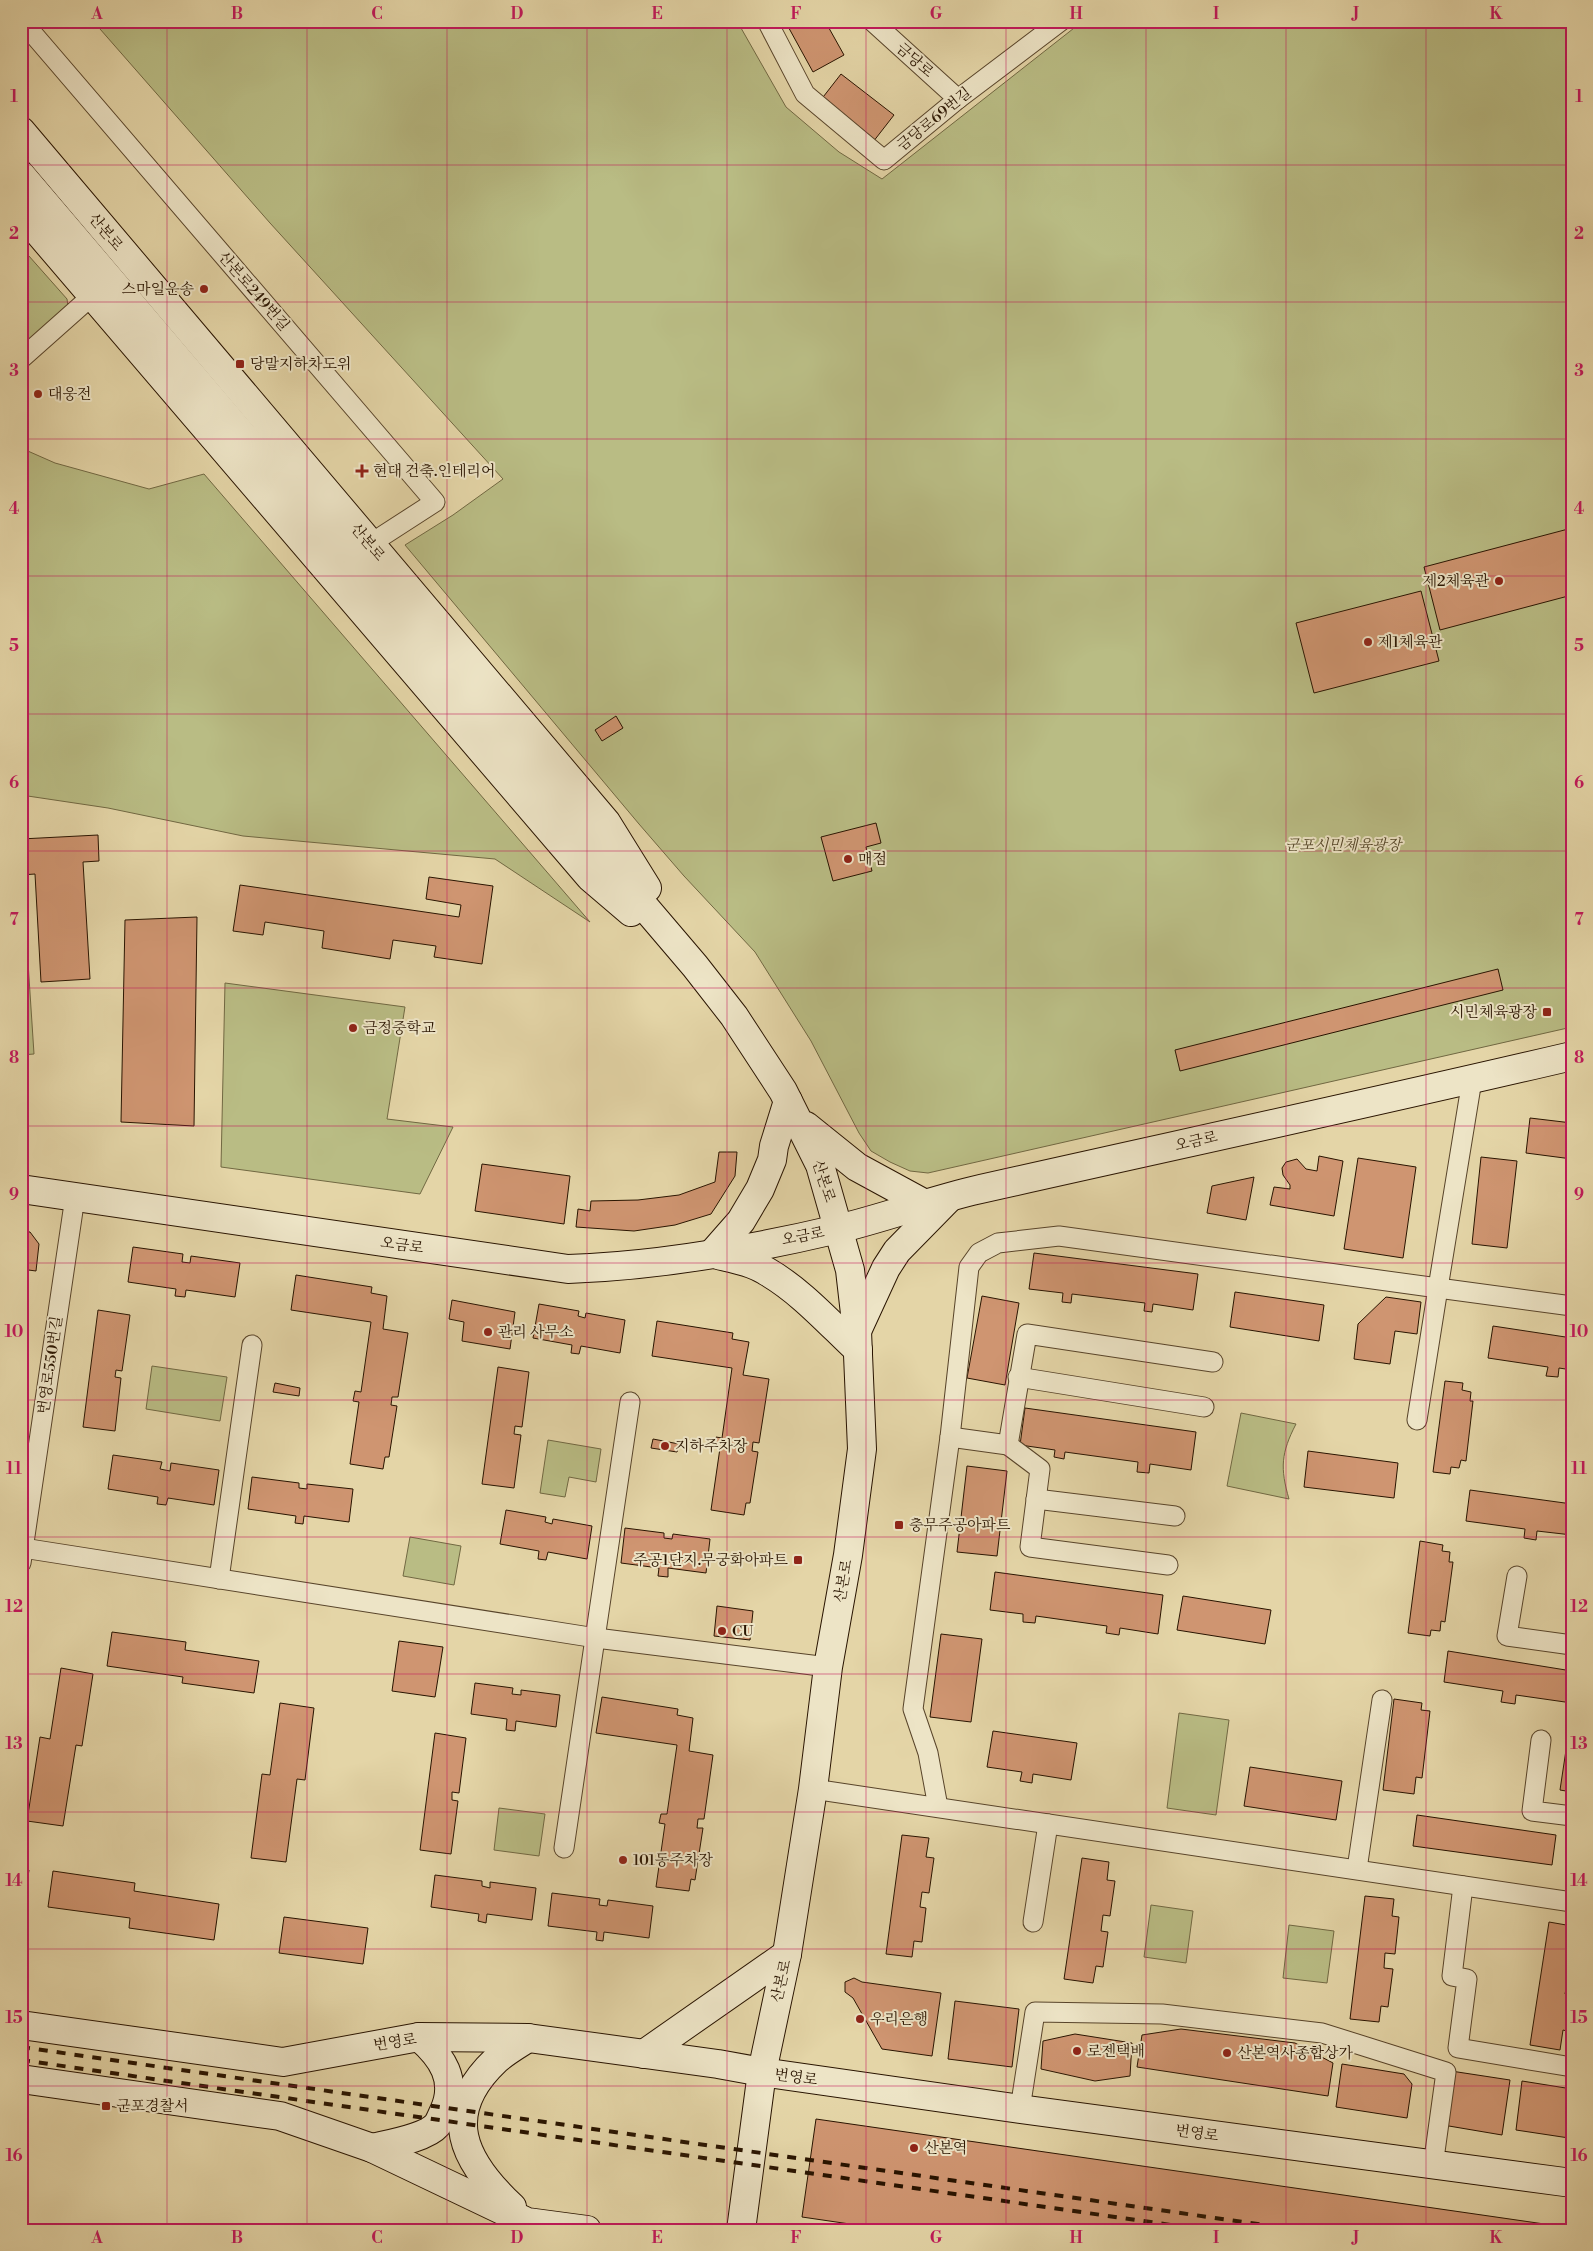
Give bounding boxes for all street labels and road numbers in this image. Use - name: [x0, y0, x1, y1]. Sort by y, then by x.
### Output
- street label: 금당로: [892, 39, 938, 82]
- street label: 금당로69번길: [893, 83, 976, 155]
- street label: 산본로: [84, 210, 127, 255]
- street label: 산본로249번길: [214, 248, 293, 335]
- street label: 산본로: [346, 520, 389, 565]
- street label: 오금로: [1173, 1127, 1220, 1156]
- street label: 산본로: [808, 1158, 839, 1205]
- street label: 오금로: [780, 1223, 827, 1250]
- street label: 오금로: [379, 1233, 425, 1258]
- street label: 번영로550번길: [34, 1315, 67, 1415]
- street label: 산본로: [830, 1558, 857, 1604]
- street label: 산본로: [767, 1957, 796, 2004]
- street label: 번영로: [372, 2030, 419, 2055]
- street label: 번영로: [773, 2065, 819, 2090]
- street label: 번영로: [1174, 2121, 1220, 2146]

